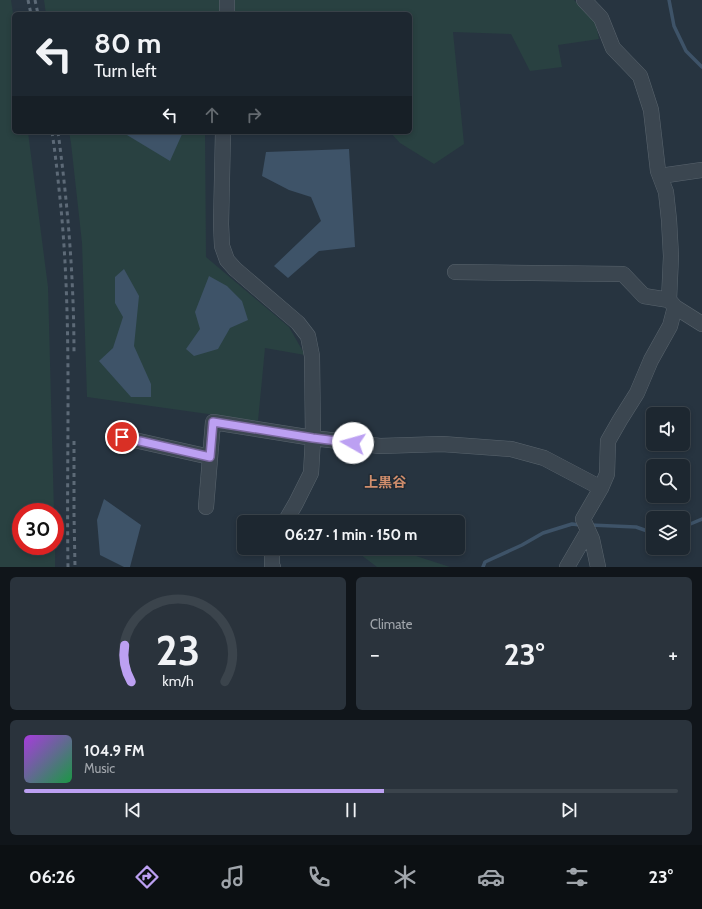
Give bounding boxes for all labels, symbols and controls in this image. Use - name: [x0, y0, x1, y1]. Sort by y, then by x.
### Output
- text: 80 m: [94, 26, 161, 60]
- icon: left: [28, 28, 80, 80]
- text: Turn left: [94, 60, 157, 82]
- icon: left: [159, 104, 181, 126]
- icon: ahead: [201, 104, 223, 126]
- icon: right: [243, 104, 265, 126]
- map controls: [646, 407, 690, 555]
- button: sound: [646, 407, 690, 451]
- pin: [105, 420, 139, 454]
- position arrow: [332, 422, 374, 464]
- icon: arrive: [111, 426, 133, 448]
- button: search: [646, 459, 690, 503]
- district label: 上黒谷: [364, 473, 407, 491]
- speed limit sign: 30: [12, 503, 64, 555]
- button: layers: [646, 511, 690, 555]
- text: 06:27 · 1 min · 150 m: [285, 526, 417, 544]
- text: Climate: [370, 616, 412, 632]
- text: 23: [156, 624, 200, 674]
- text: 23°: [504, 636, 544, 673]
- text: −: [370, 641, 380, 668]
- text: +: [668, 641, 678, 668]
- text: km/h: [162, 671, 194, 689]
- text: 104.9 FM: [84, 742, 144, 760]
- text: Music: [84, 760, 115, 776]
- icon: previous: [122, 799, 144, 821]
- icon: pause: [340, 799, 362, 821]
- icon: next: [558, 799, 580, 821]
- icon: directions: [133, 863, 161, 891]
- icon: music: [219, 863, 247, 891]
- icon: phone: [305, 863, 333, 891]
- icon: climate: [391, 863, 419, 891]
- icon: car: [477, 863, 505, 891]
- icon: filters: [563, 863, 591, 891]
- text: 06:26: [29, 866, 75, 888]
- text: 23°: [649, 866, 673, 888]

